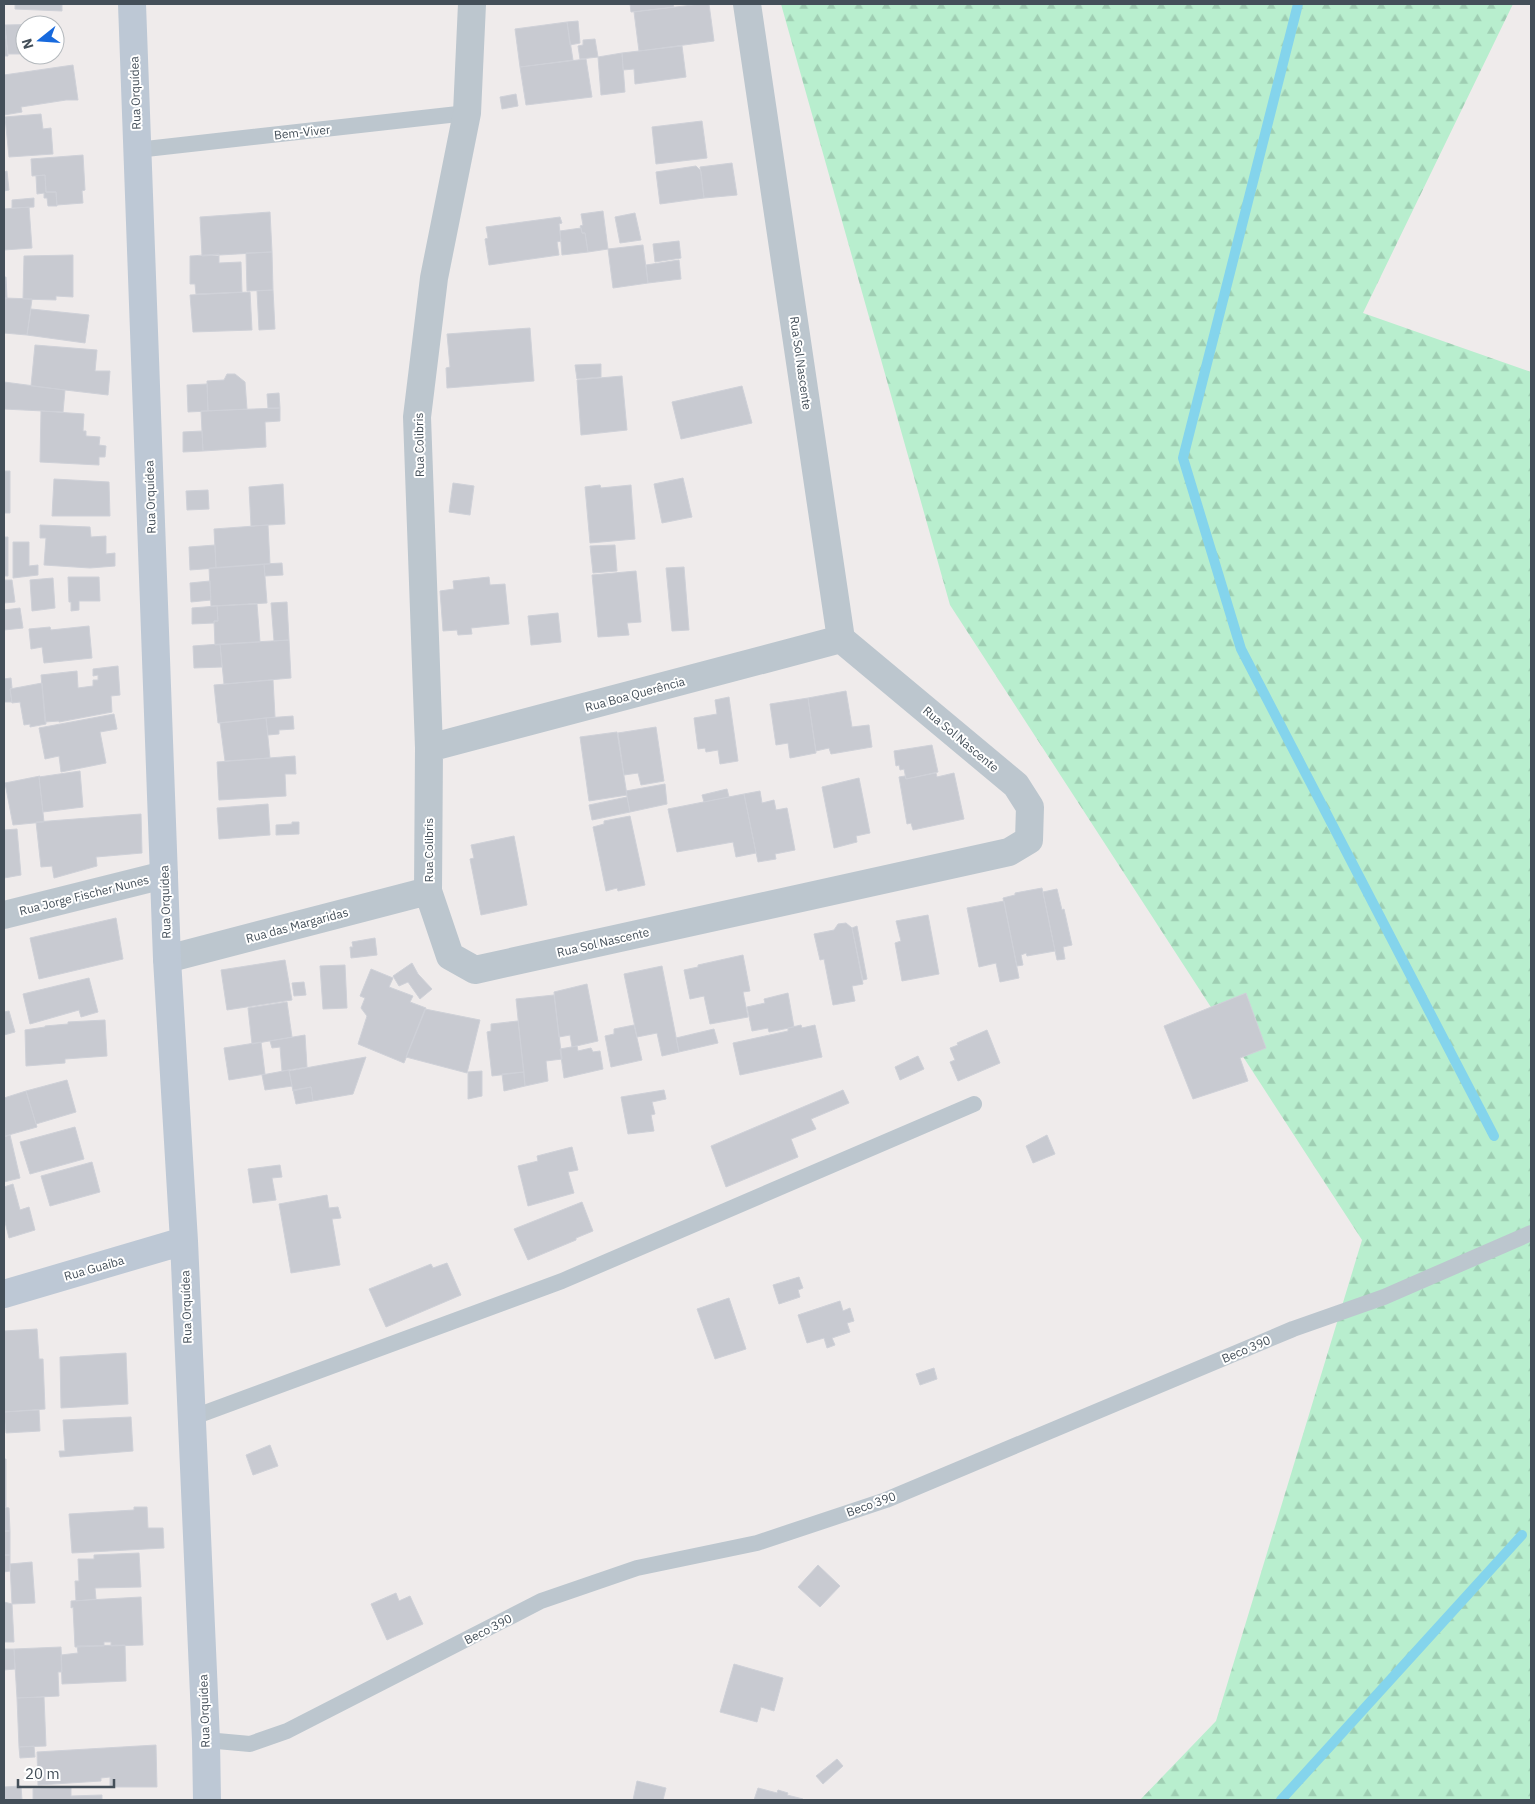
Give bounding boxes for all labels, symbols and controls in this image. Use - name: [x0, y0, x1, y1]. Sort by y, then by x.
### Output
- north arrow: [15, 15, 65, 65]
- text: N: [17, 36, 38, 51]
- street label: Rua Orquídea: [126, 56, 144, 130]
- street label: Bem-Viver: [273, 122, 331, 142]
- street label: Rua Sol Nascente: [787, 315, 815, 411]
- street label: Rua Colibris: [411, 413, 427, 477]
- street label: Rua Orquídea: [141, 460, 159, 534]
- street label: Rua Boa Querência: [583, 673, 687, 715]
- street label: Rua Sol Nascente: [920, 703, 1002, 775]
- street label: Rua Colibris: [421, 818, 436, 882]
- street label: Rua Orquídea: [156, 865, 174, 939]
- street label: Rua Jorge Fischer Nunes: [18, 872, 151, 918]
- street label: Rua das Margaridas: [244, 904, 350, 946]
- street label: Rua Sol Nascente: [555, 924, 651, 960]
- street label: Rua Guaíba: [62, 1252, 126, 1284]
- street label: Rua Orquídea: [177, 1270, 195, 1344]
- street label: Beco 390: [1219, 1332, 1273, 1366]
- street label: Beco 390: [844, 1488, 898, 1520]
- street label: Beco 390: [462, 1611, 514, 1647]
- street label: Rua Orquídea: [195, 1674, 213, 1748]
- scale bar: [18, 1756, 114, 1788]
- text: 20 m: [25, 1764, 60, 1783]

